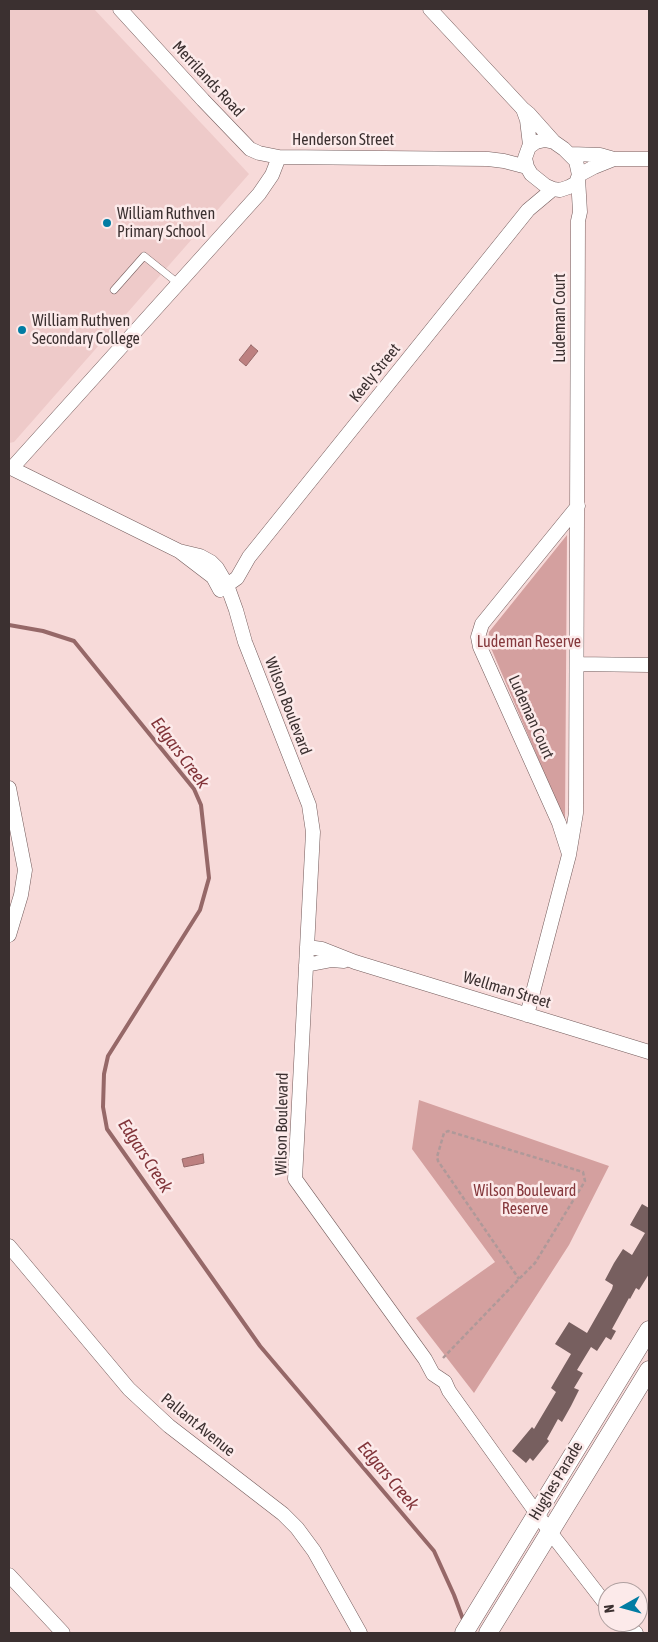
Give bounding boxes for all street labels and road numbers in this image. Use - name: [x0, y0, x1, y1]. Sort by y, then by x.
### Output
- street label: Merrilands Road: [168, 37, 248, 121]
- street label: Henderson Street: [292, 130, 394, 150]
- street label: Ludeman Court: [550, 273, 570, 363]
- street label: Keely Street: [346, 340, 404, 406]
- street label: Wilson Boulevard: [261, 655, 315, 757]
- street label: Ludeman Court: [504, 672, 558, 762]
- street label: Wellman Street: [461, 968, 553, 1012]
- street label: Wilson Boulevard: [272, 1072, 292, 1176]
- street label: Pallant Avenue: [157, 1389, 239, 1461]
- street label: Hughes Parade: [525, 1438, 587, 1524]

